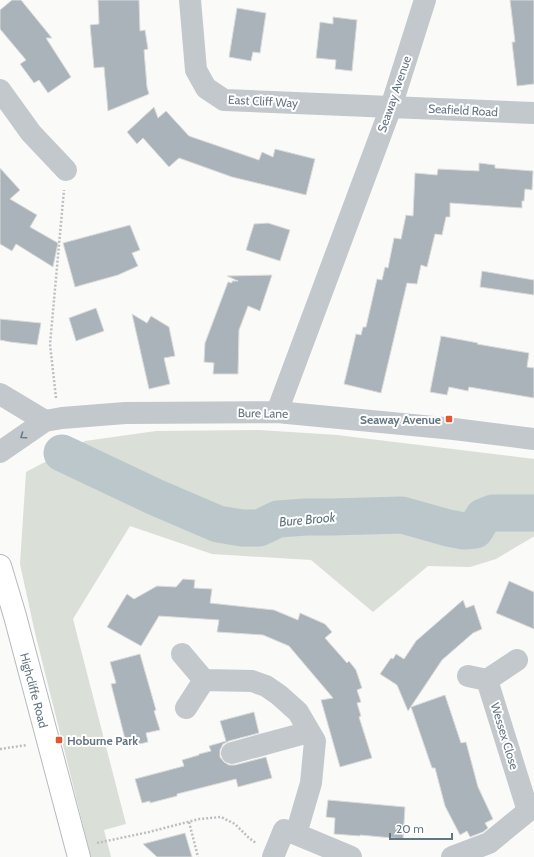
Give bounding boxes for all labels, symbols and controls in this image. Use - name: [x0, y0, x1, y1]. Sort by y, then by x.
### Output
- street label: Seaway Avenue: [374, 54, 414, 134]
- street label: East Cliff Way: [228, 92, 298, 110]
- street label: Seafield Road: [428, 101, 498, 119]
- street label: Bure Lane: [238, 405, 288, 421]
- place label: Seaway Avenue: [360, 412, 441, 427]
- marker: Seaway Avenue: [444, 414, 454, 424]
- one-way arrow: [20, 431, 27, 438]
- water label: Bure Brook: [278, 509, 336, 529]
- street label: Highcliffe Road: [18, 651, 52, 729]
- street label: Wessex Close: [488, 701, 522, 771]
- place label: Hoburne Park: [67, 733, 138, 748]
- marker: Hoburne Park: [54, 735, 64, 745]
- scale bar: [390, 815, 452, 841]
- text: 20 m: [396, 821, 424, 836]

